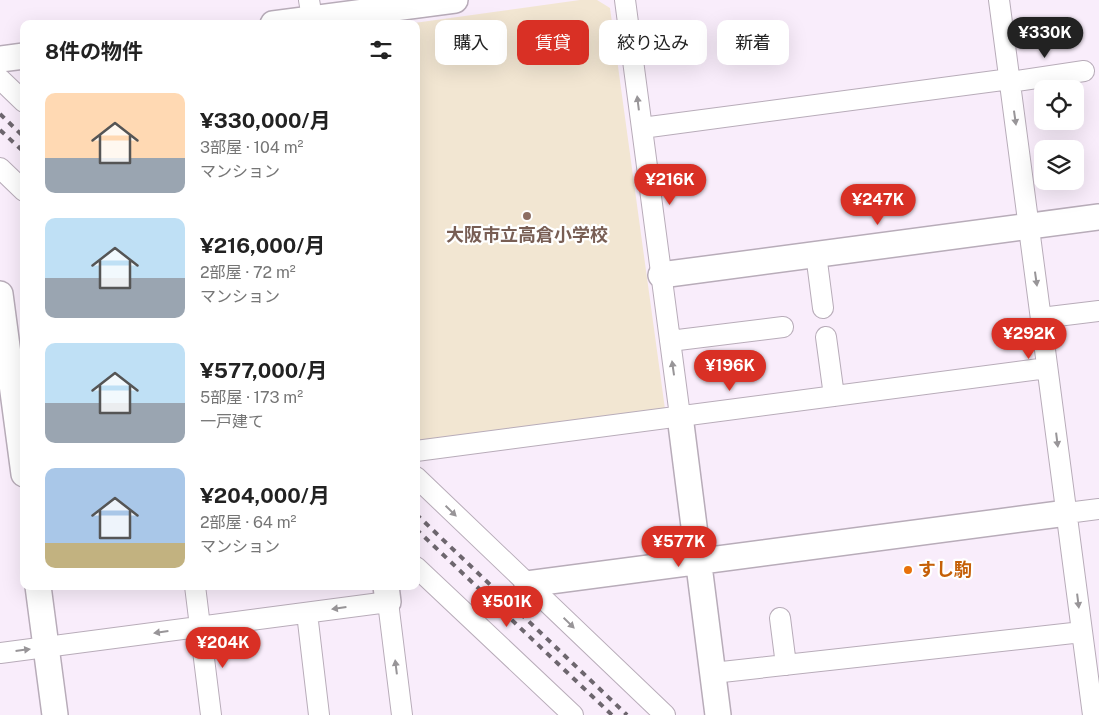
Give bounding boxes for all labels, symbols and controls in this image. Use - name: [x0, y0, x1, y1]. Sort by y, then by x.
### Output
- pin: ¥330K: [1010, 17, 1080, 59]
- chip: 購入: [435, 20, 507, 65]
- chip: 賃貸: [517, 20, 589, 65]
- chip: 絞り込み: [599, 20, 707, 65]
- chip: 新着: [717, 20, 789, 65]
- text: ¥330K: [1018, 23, 1072, 42]
- icon: filters: [367, 36, 395, 64]
- text: 8件の物件: [45, 39, 143, 64]
- map controls: [1034, 80, 1084, 190]
- button: locate: [1034, 80, 1084, 130]
- one-way arrow: [634, 94, 642, 110]
- text: ¥330,000/月: [200, 108, 330, 133]
- one-way arrow: [1011, 110, 1019, 126]
- icon: home: [85, 113, 145, 173]
- text: 3部屋 · 104 m²: [200, 138, 303, 157]
- button: layers: [1034, 140, 1084, 190]
- text: マンション: [200, 162, 280, 181]
- pin: ¥216K: [635, 164, 705, 206]
- text: ¥216K: [645, 170, 695, 189]
- pin: ¥247K: [843, 184, 913, 226]
- text: ¥247K: [852, 190, 904, 209]
- marker: 大阪市立高倉小学校: [521, 210, 533, 222]
- place label: 大阪市立高倉小学校: [446, 224, 608, 245]
- text: ¥216,000/月: [200, 233, 325, 258]
- icon: home: [85, 238, 145, 298]
- text: 2部屋 · 72 m²: [200, 263, 296, 282]
- one-way arrow: [1032, 271, 1040, 287]
- text: マンション: [200, 287, 280, 306]
- pin: ¥292K: [994, 318, 1064, 360]
- text: ¥292K: [1003, 324, 1055, 343]
- pin: ¥196K: [695, 350, 765, 392]
- text: ¥196K: [705, 356, 755, 375]
- text: ¥577,000/月: [200, 358, 327, 383]
- one-way arrow: [669, 359, 677, 375]
- icon: home: [85, 363, 145, 423]
- text: 5部屋 · 173 m²: [200, 388, 303, 407]
- text: 一戸建て: [200, 412, 264, 431]
- one-way arrow: [1053, 432, 1061, 448]
- text: ¥204,000/月: [200, 483, 330, 508]
- icon: home: [85, 488, 145, 548]
- one-way arrow: [445, 505, 457, 517]
- text: 2部屋 · 64 m²: [200, 513, 296, 532]
- pin: ¥577K: [644, 526, 714, 568]
- text: ¥577K: [653, 532, 705, 551]
- text: マンション: [200, 537, 280, 556]
- place label: すし駒: [918, 559, 972, 580]
- marker: すし駒: [902, 564, 914, 576]
- pin: ¥501K: [472, 586, 542, 628]
- text: ¥501K: [482, 592, 532, 611]
- one-way arrow: [1074, 593, 1082, 609]
- one-way arrow: [331, 604, 347, 612]
- one-way arrow: [563, 617, 575, 629]
- pin: ¥204K: [188, 626, 258, 669]
- one-way arrow: [153, 628, 169, 636]
- text: ¥204K: [197, 633, 249, 652]
- one-way arrow: [15, 646, 31, 654]
- one-way arrow: [392, 658, 400, 674]

